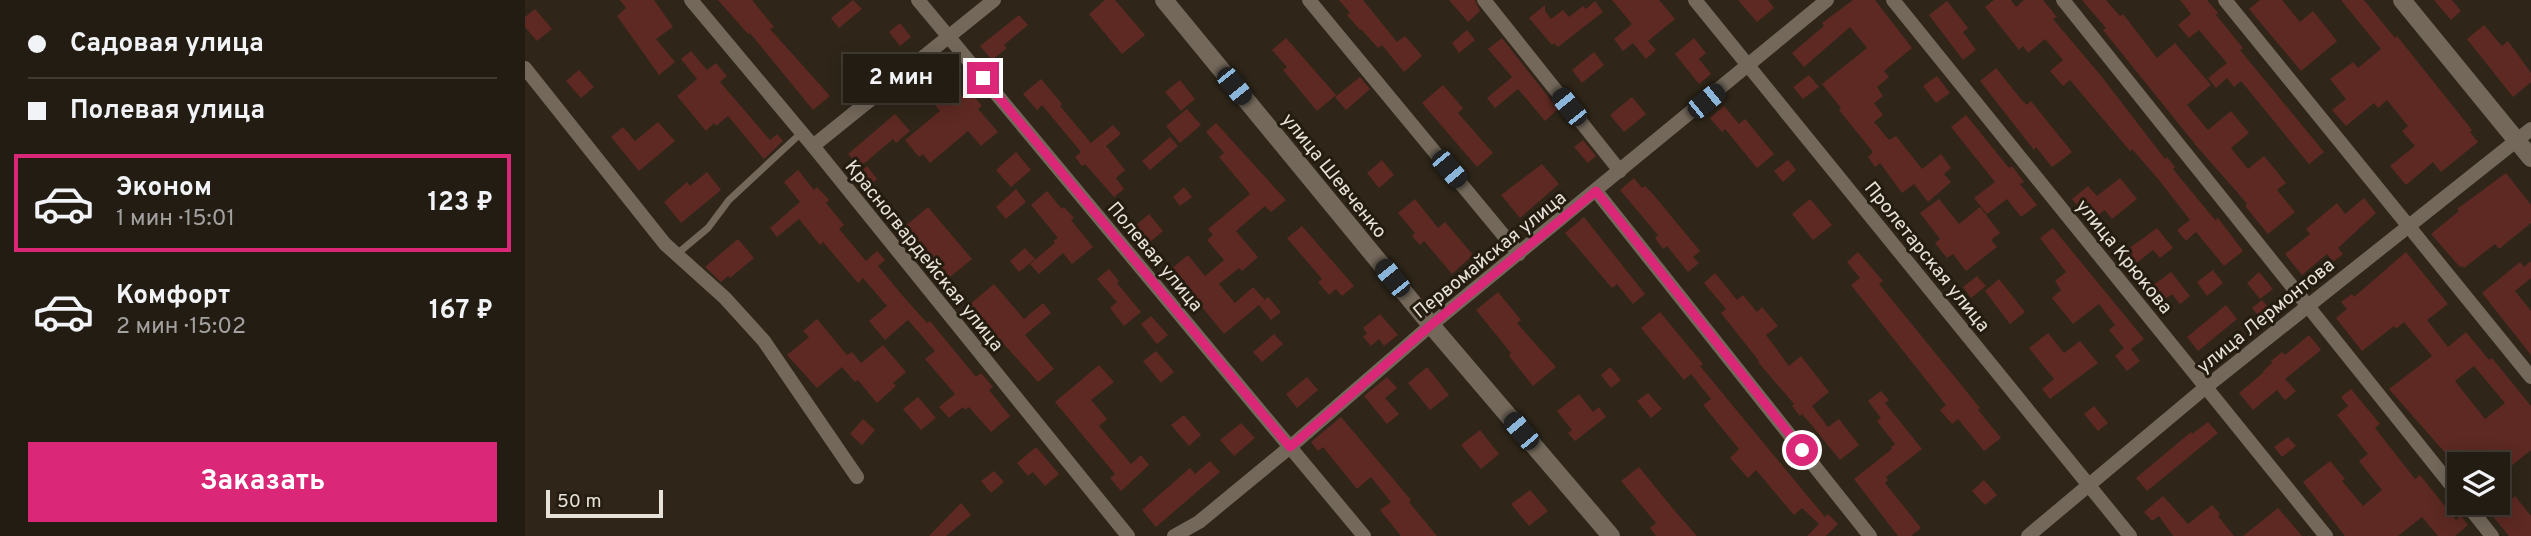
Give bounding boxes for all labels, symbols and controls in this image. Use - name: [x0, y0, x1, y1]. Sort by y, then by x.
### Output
- text: Садовая улица: [70, 28, 264, 61]
- callout: 2 мин: [843, 54, 959, 102]
- route end: [967, 62, 999, 94]
- car: [1213, 63, 1256, 109]
- text: 2 мин: [869, 64, 933, 93]
- car: [1684, 80, 1729, 122]
- car: [1548, 84, 1591, 130]
- text: Полевая улица: [70, 95, 265, 128]
- street label: улица Шевченко: [1276, 109, 1391, 244]
- car: [1428, 146, 1471, 192]
- street label: Красногвардейская улица: [839, 156, 1008, 357]
- icon: car: [32, 172, 95, 235]
- text: Эконом: [116, 172, 212, 205]
- street label: Пролетарская улица: [1858, 177, 1994, 337]
- street label: Первомайская улица: [1409, 186, 1572, 325]
- text: 123 ₽: [428, 187, 493, 220]
- street label: улица Крюкова: [2070, 195, 2177, 319]
- street label: Полевая улица: [1101, 197, 1208, 317]
- text: 1 мин · 15:01: [116, 205, 235, 234]
- street label: улица Лермонтова: [2193, 254, 2340, 379]
- car: [1371, 255, 1414, 301]
- icon: car: [32, 280, 95, 343]
- text: Комфорт: [116, 280, 230, 313]
- text: 167 ₽: [429, 295, 493, 328]
- text: 2 мин · 15:02: [116, 313, 246, 342]
- car: [1500, 408, 1543, 454]
- route start: [1786, 434, 1818, 466]
- button: Заказать: [28, 442, 497, 522]
- map controls: [2447, 452, 2510, 515]
- button: layers: [2447, 452, 2510, 515]
- scale bar: [546, 487, 663, 519]
- text: 50 m: [557, 490, 602, 514]

